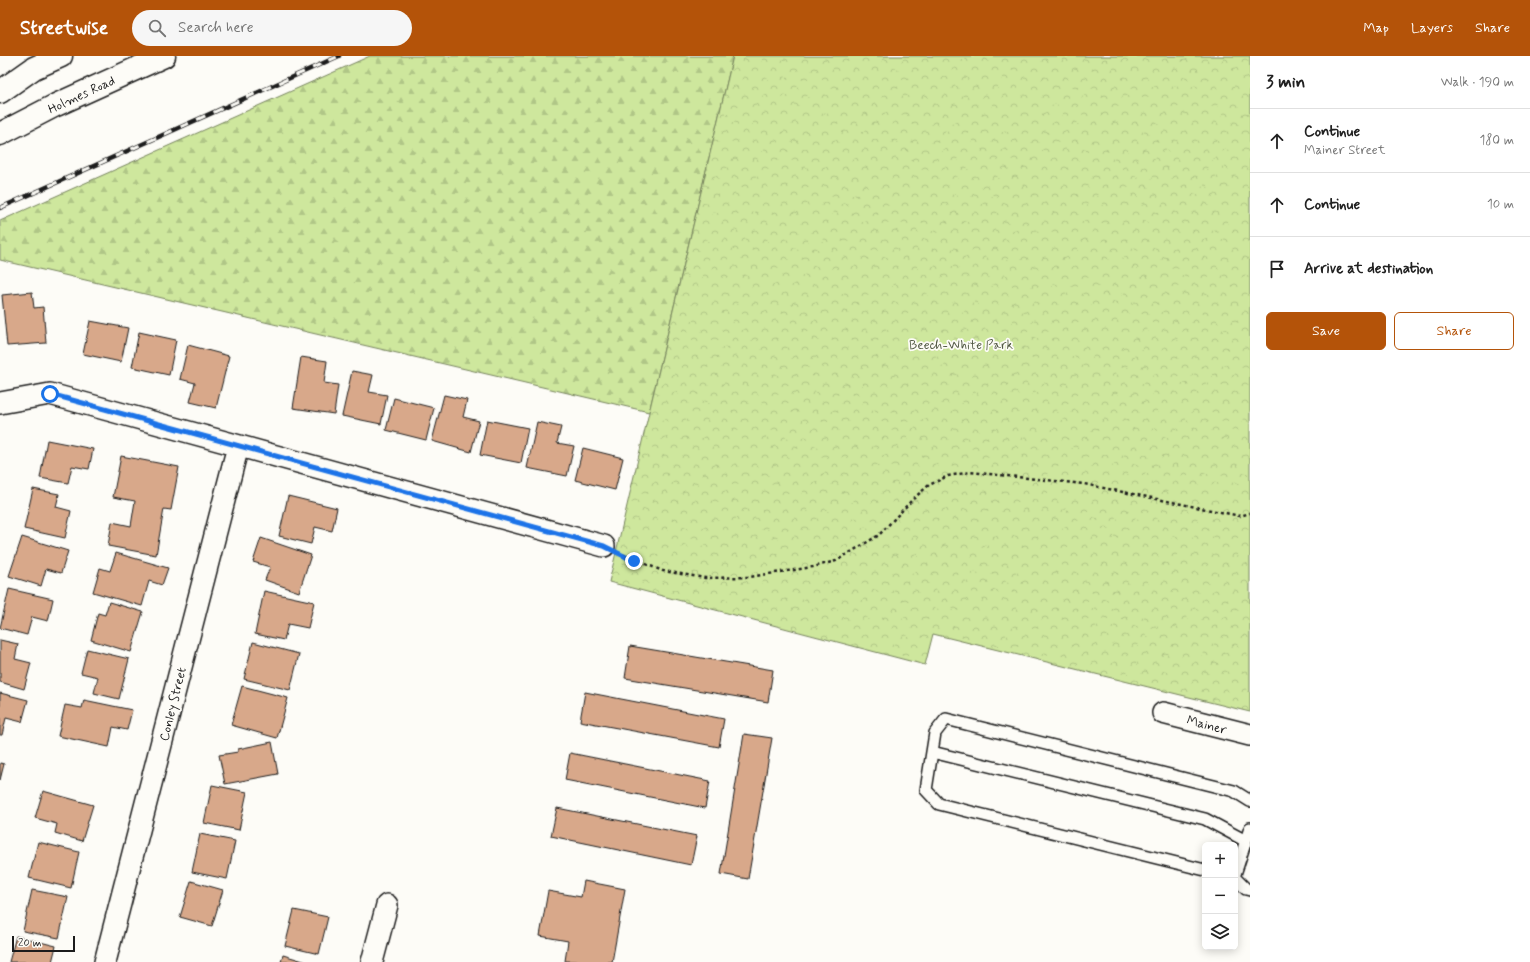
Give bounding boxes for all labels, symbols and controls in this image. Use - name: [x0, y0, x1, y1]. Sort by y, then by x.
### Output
- search box: [132, 10, 412, 46]
- text: Streetwise: [20, 16, 108, 41]
- icon: search: [146, 17, 168, 39]
- text: Search here: [178, 18, 254, 38]
- text: Map: [1363, 19, 1389, 37]
- text: Layers: [1411, 19, 1453, 37]
- text: Share: [1475, 19, 1510, 37]
- text: 3 min: [1266, 71, 1305, 93]
- street label: Holmes Road: [45, 72, 118, 118]
- text: Walk · 190 m: [1441, 74, 1514, 91]
- text: Continue: [1304, 122, 1360, 142]
- icon: ahead: [1266, 130, 1288, 152]
- text: 180 m: [1479, 132, 1514, 149]
- text: Mainer Street: [1304, 142, 1385, 159]
- icon: ahead: [1266, 194, 1288, 216]
- text: Continue: [1304, 195, 1360, 215]
- text: 10 m: [1487, 196, 1514, 213]
- icon: arrive: [1266, 258, 1288, 280]
- text: Arrive at destination: [1304, 259, 1433, 279]
- button: Save: [1266, 312, 1386, 350]
- button: Share: [1394, 312, 1514, 350]
- park label: Beech-White Park: [909, 337, 1013, 354]
- route start: [41, 385, 59, 403]
- route end: [625, 552, 643, 570]
- street label: Conley Street: [156, 666, 191, 743]
- street label: Mainer: [1185, 712, 1229, 739]
- map controls: [1202, 842, 1238, 950]
- button: +: [1202, 842, 1238, 878]
- button: −: [1202, 878, 1238, 914]
- button: layers: [1202, 914, 1238, 950]
- scale bar: [12, 934, 75, 953]
- text: 20 m: [18, 936, 41, 950]

